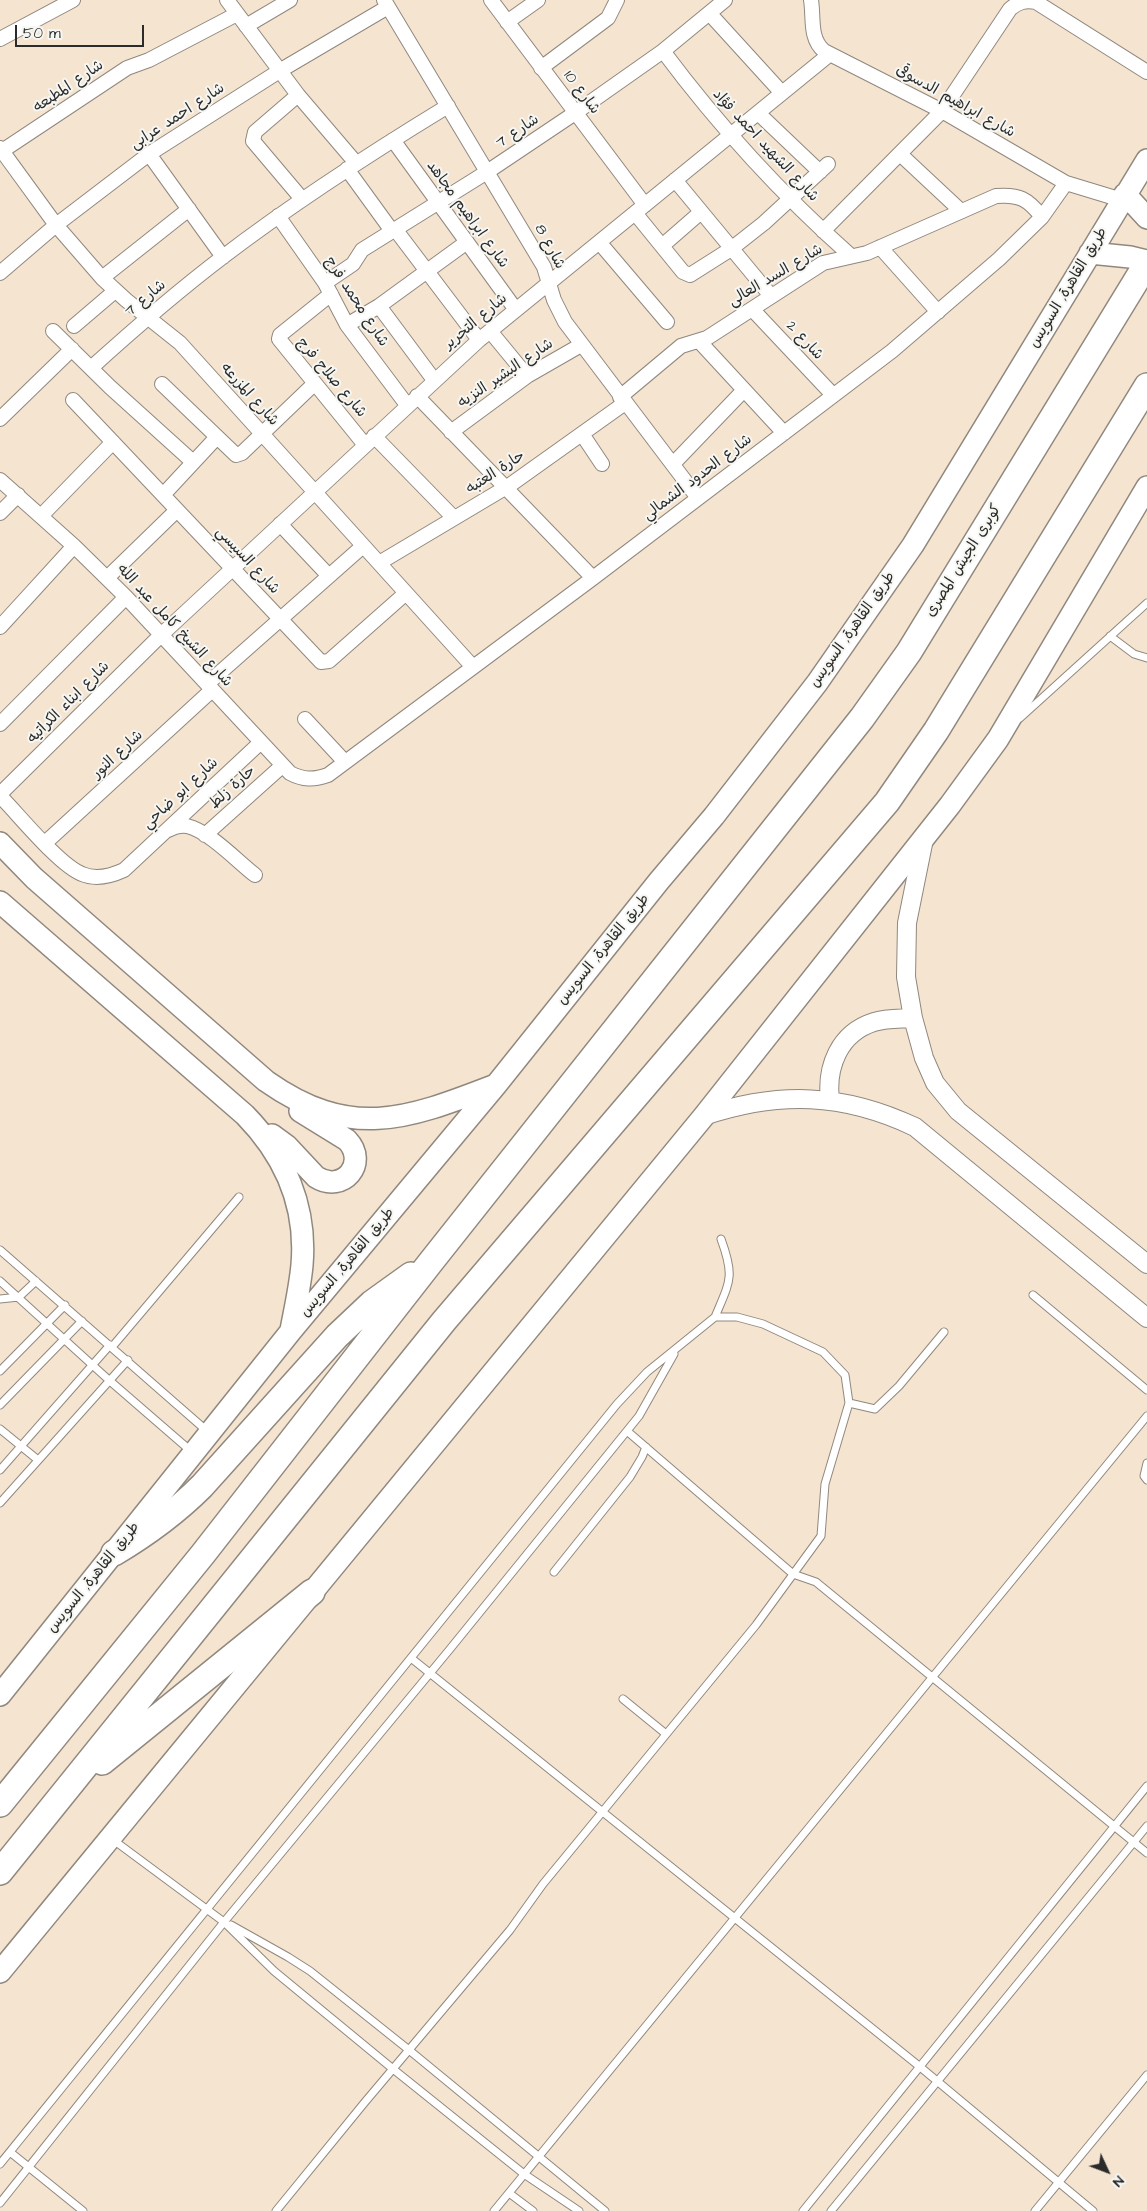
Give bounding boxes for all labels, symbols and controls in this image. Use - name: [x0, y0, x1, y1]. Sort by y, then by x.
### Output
- scale bar: [18, 15, 146, 47]
- text: 50 m: [23, 23, 61, 44]
- street label: شارع المطبعه: [31, 57, 107, 117]
- street label: شارع ابراهيم الدسوقى: [892, 62, 1018, 142]
- street label: شارع 10: [559, 68, 603, 118]
- street label: شارع احمد عرابى: [128, 80, 228, 154]
- street label: شارع الشهيد احمد فؤاد: [708, 86, 822, 206]
- street label: شارع 7: [493, 111, 543, 153]
- street label: شارع ابراهيم مجاهد: [422, 158, 512, 272]
- street label: شارع 8: [530, 221, 568, 273]
- street label: طريق القاهرة, السويس: [1026, 225, 1112, 351]
- street label: شارع السد العالى: [726, 241, 826, 311]
- street label: شارع محمد فرج: [320, 254, 392, 350]
- street label: شارع 7: [122, 277, 170, 321]
- street label: شارع التحرير: [441, 290, 511, 354]
- street label: شارع 2: [781, 318, 827, 364]
- street label: شارع صلاح فرج: [292, 334, 370, 422]
- street label: شارع البشير النزيه: [455, 335, 557, 413]
- street label: شارع المزرعه: [216, 360, 282, 430]
- street label: شارع الحدود الشمالي: [640, 431, 756, 525]
- street label: حارة العتبه: [463, 447, 529, 499]
- street label: كوبرى الجيش المصرى: [922, 501, 1006, 621]
- street label: شارع السيسي: [211, 523, 283, 599]
- street label: شارع الشيخ كامل عبد الله: [112, 561, 236, 691]
- street label: طريق القاهرة, السويس: [806, 569, 900, 691]
- street label: شارع ابناء الكراتيه: [24, 658, 114, 748]
- street label: شارع النور: [89, 727, 147, 783]
- street label: شارع ابو ضاحي: [139, 754, 223, 834]
- street label: حارة زلط: [206, 763, 260, 813]
- street label: طريق القاهرة, السويس: [554, 891, 654, 1009]
- street label: طريق القاهرة, السويس: [297, 1205, 399, 1321]
- street label: طريق القاهرة, السويس: [44, 1519, 144, 1637]
- north arrow: [1082, 2146, 1132, 2196]
- text: N: [1108, 2171, 1128, 2191]

